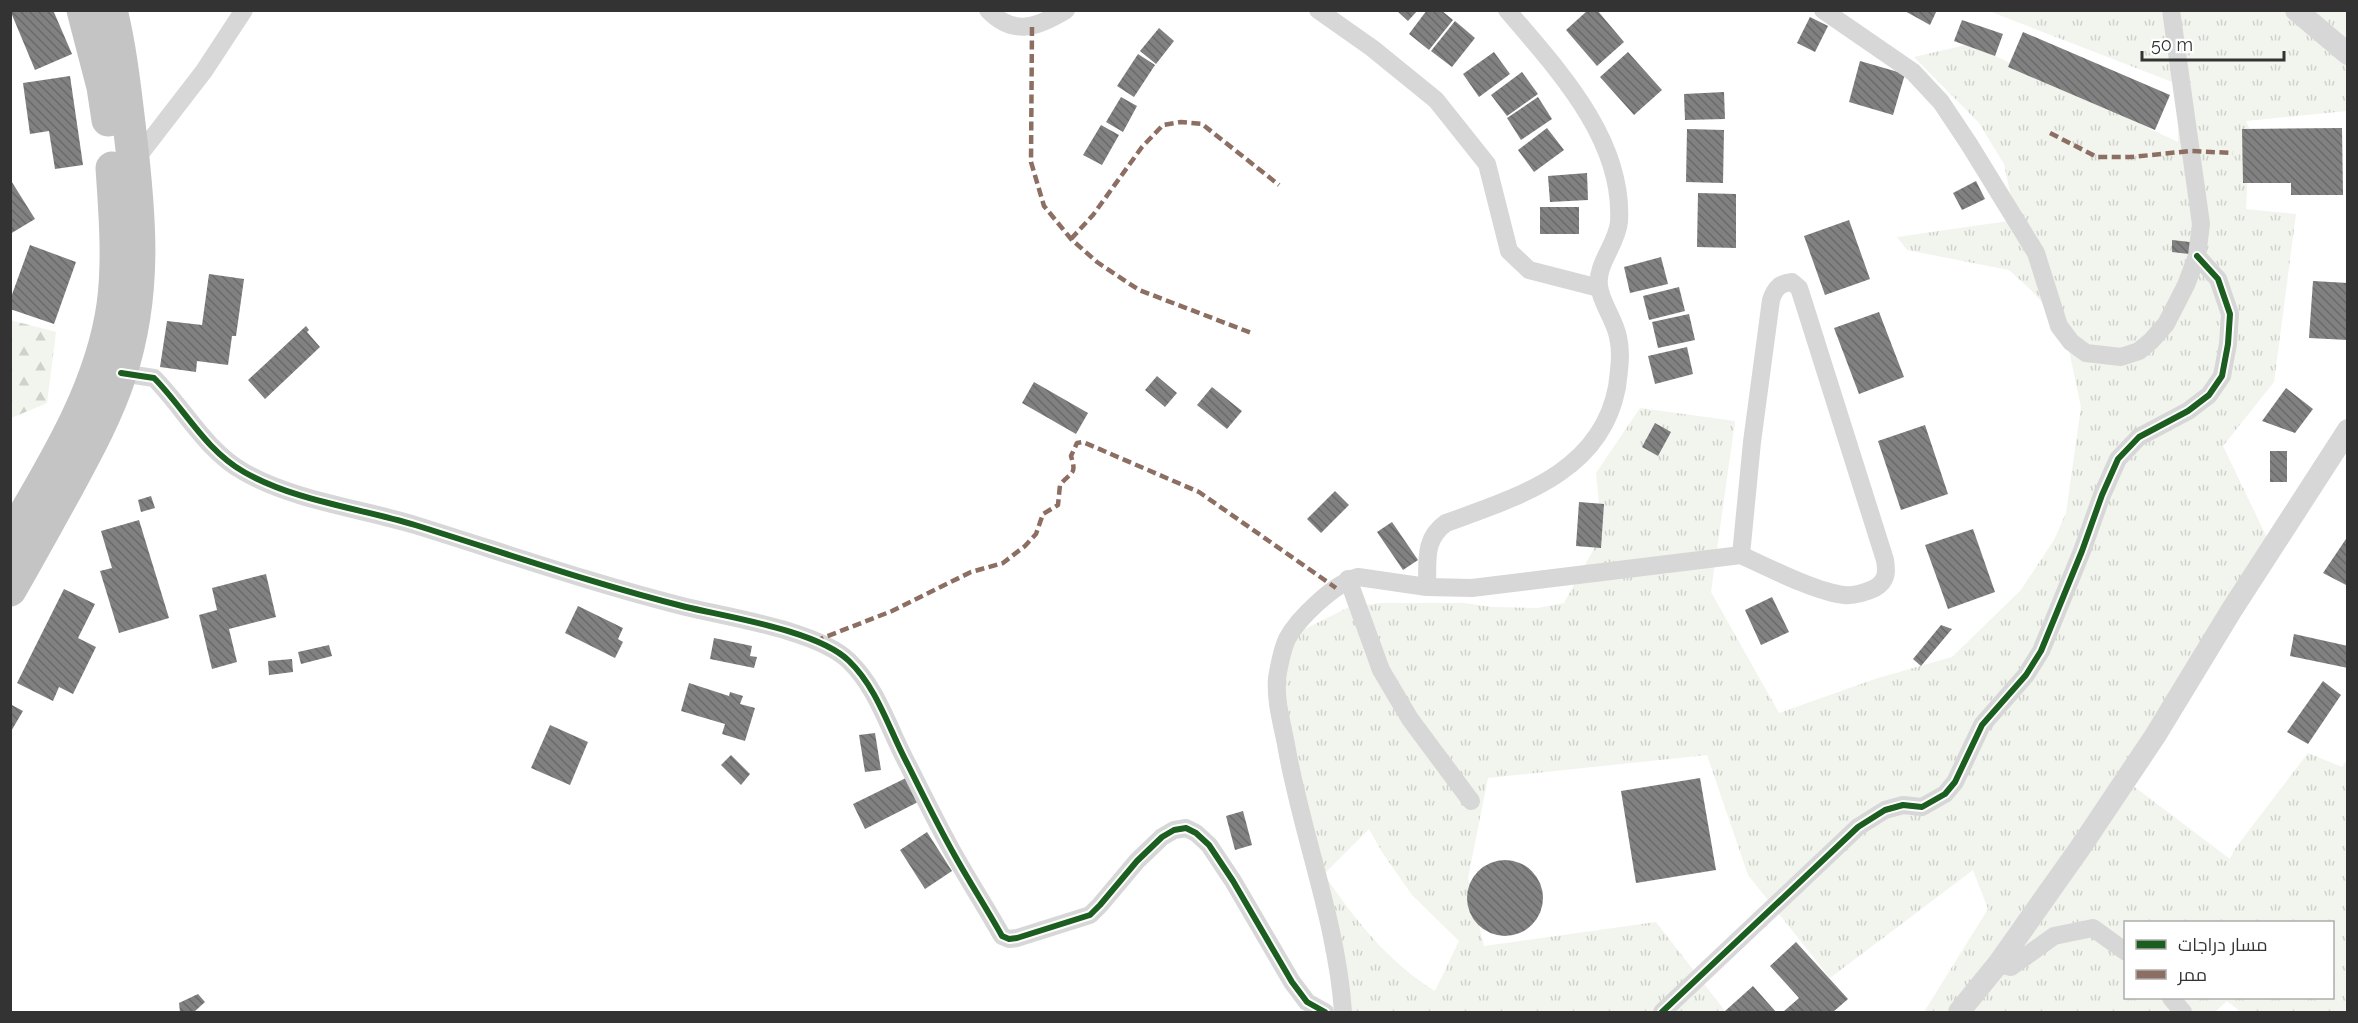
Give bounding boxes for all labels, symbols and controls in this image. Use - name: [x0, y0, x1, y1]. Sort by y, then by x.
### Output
- scale bar: [2142, 24, 2284, 62]
- text: 50 m: [2151, 34, 2193, 55]
- legend: [2124, 921, 2334, 999]
- text: مسار دراجات: [2178, 934, 2267, 956]
- text: ممر: [2177, 964, 2207, 986]

